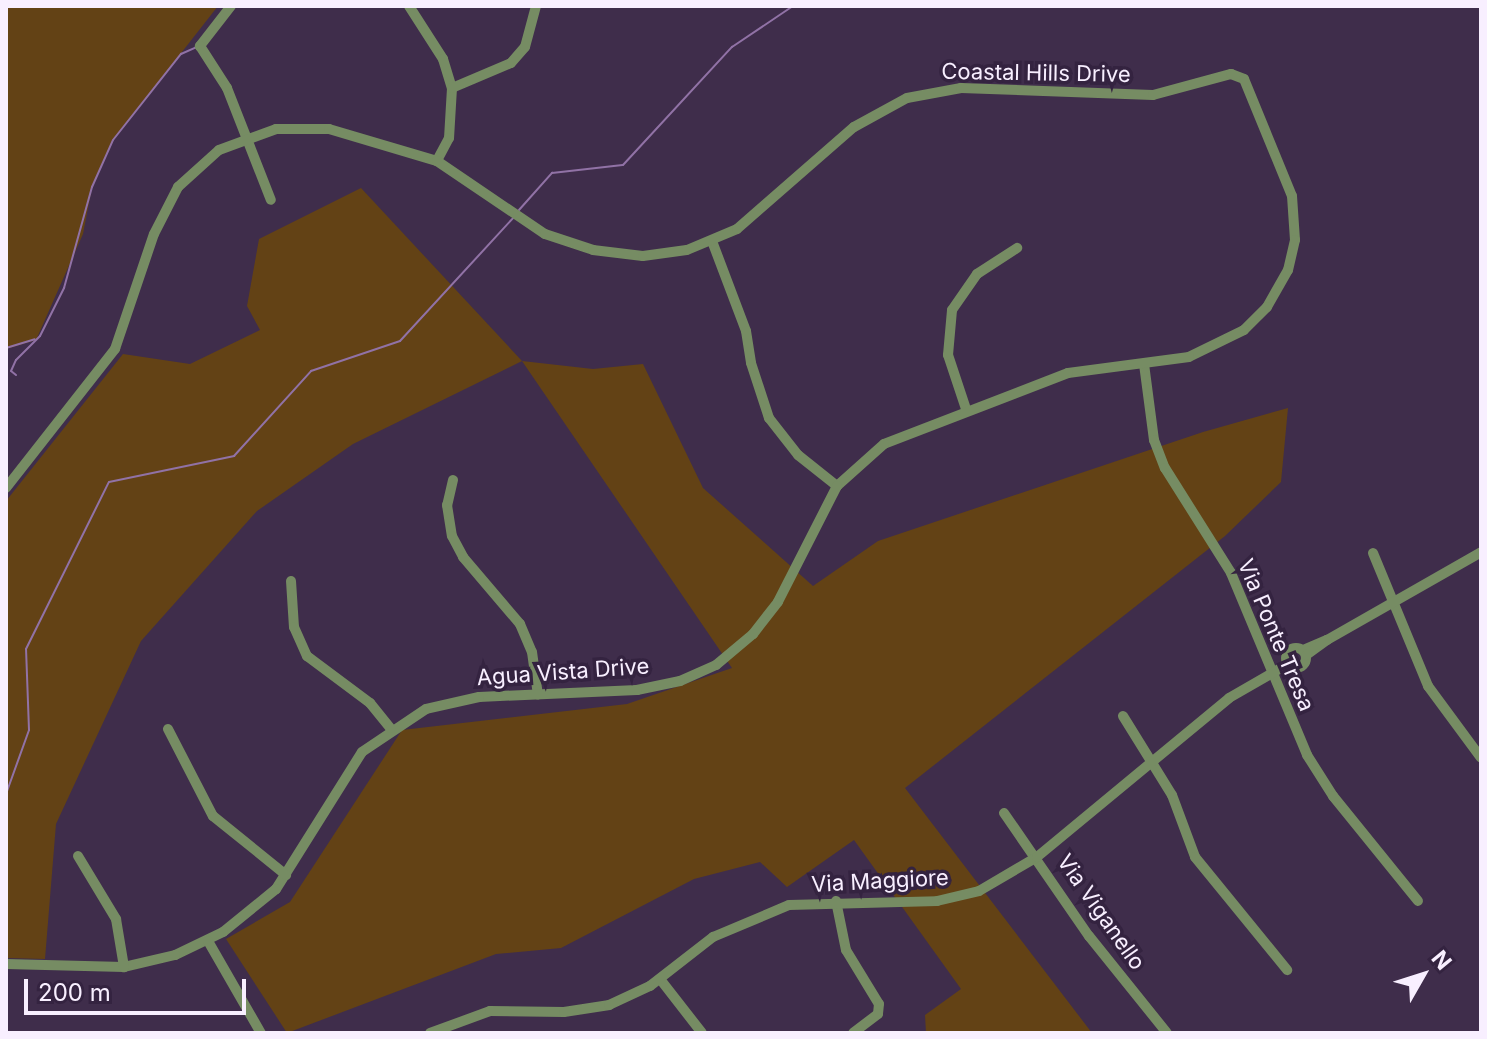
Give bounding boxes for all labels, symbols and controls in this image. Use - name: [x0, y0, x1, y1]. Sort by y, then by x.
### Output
- street label: Coastal Hills Drive: [941, 58, 1131, 88]
- street label: Via Ponte Tresa: [1232, 555, 1320, 715]
- street label: Agua Vista Drive: [476, 653, 650, 691]
- street label: Via Viganello: [1051, 849, 1151, 975]
- street label: Via Maggiore: [811, 864, 949, 898]
- north arrow: [1383, 935, 1463, 1015]
- text: N: [1426, 945, 1457, 975]
- scale bar: [28, 963, 250, 1013]
- text: 200 m: [38, 978, 111, 1007]

